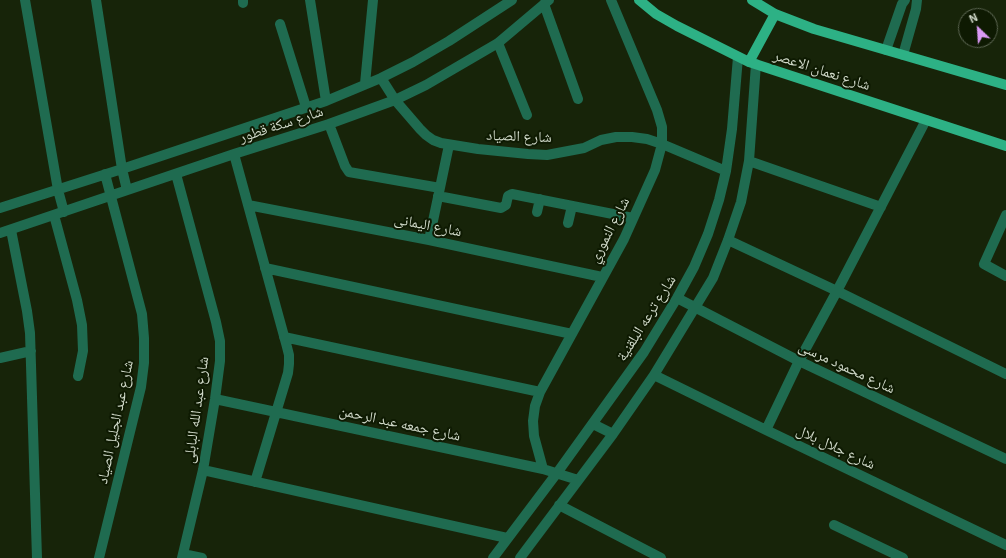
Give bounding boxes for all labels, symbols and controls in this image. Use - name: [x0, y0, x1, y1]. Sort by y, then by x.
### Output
- north arrow: [958, 8, 998, 48]
- text: N: [967, 10, 979, 25]
- street label: شارع نعمان الاعصر: [771, 46, 873, 94]
- street label: شارع سكة قطور: [237, 102, 325, 146]
- street label: شارع الصياد: [486, 126, 552, 146]
- street label: شارع النموري: [585, 194, 633, 266]
- street label: شارع اليمانى: [393, 210, 463, 240]
- street label: شارع ترعه البلقنية: [612, 272, 680, 364]
- street label: شارع محمود مرسى: [796, 337, 898, 397]
- street label: شارع عبد الله البابلى: [180, 355, 212, 465]
- street label: شارع عبد الجليل الصياد: [93, 358, 137, 486]
- street label: شارع جمعه عبد الرحمن: [338, 401, 462, 445]
- street label: شارع جلال بلال: [794, 421, 878, 473]

